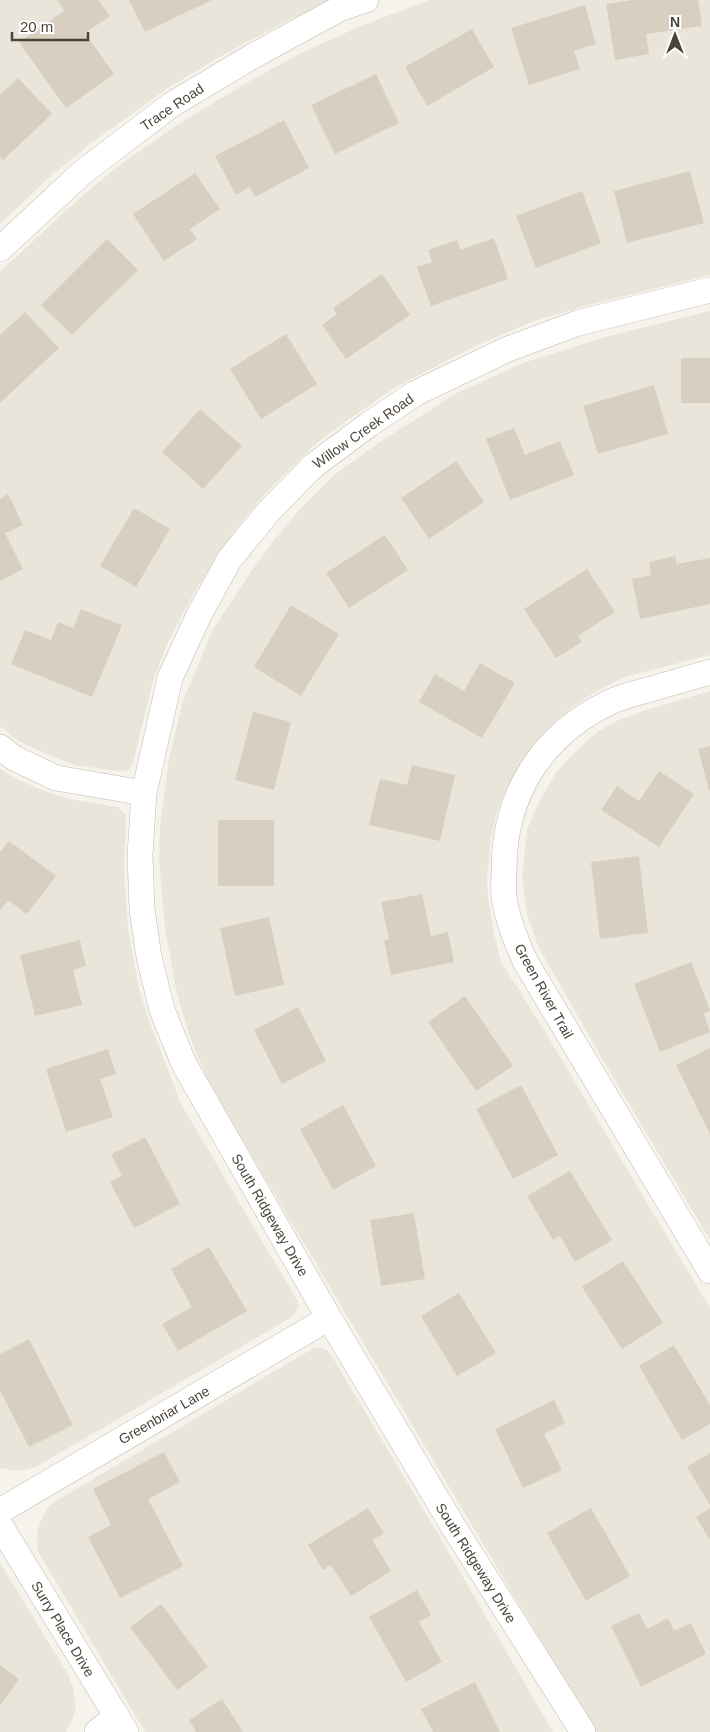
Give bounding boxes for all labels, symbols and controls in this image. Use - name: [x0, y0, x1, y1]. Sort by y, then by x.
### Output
- scale bar: [12, 10, 89, 42]
- north arrow: [650, 10, 700, 60]
- text: N: [670, 14, 680, 30]
- text: 20 m: [20, 18, 53, 35]
- street label: Trace Road: [137, 80, 207, 134]
- street label: Willow Creek Road: [310, 390, 416, 472]
- street label: Green River Trail: [511, 941, 577, 1041]
- street label: South Ridgeway Drive: [228, 1151, 312, 1279]
- street label: Greenbriar Lane: [116, 1382, 212, 1447]
- street label: South Ridgeway Drive: [433, 1500, 520, 1626]
- street label: Surry Place Drive: [28, 1578, 98, 1680]

